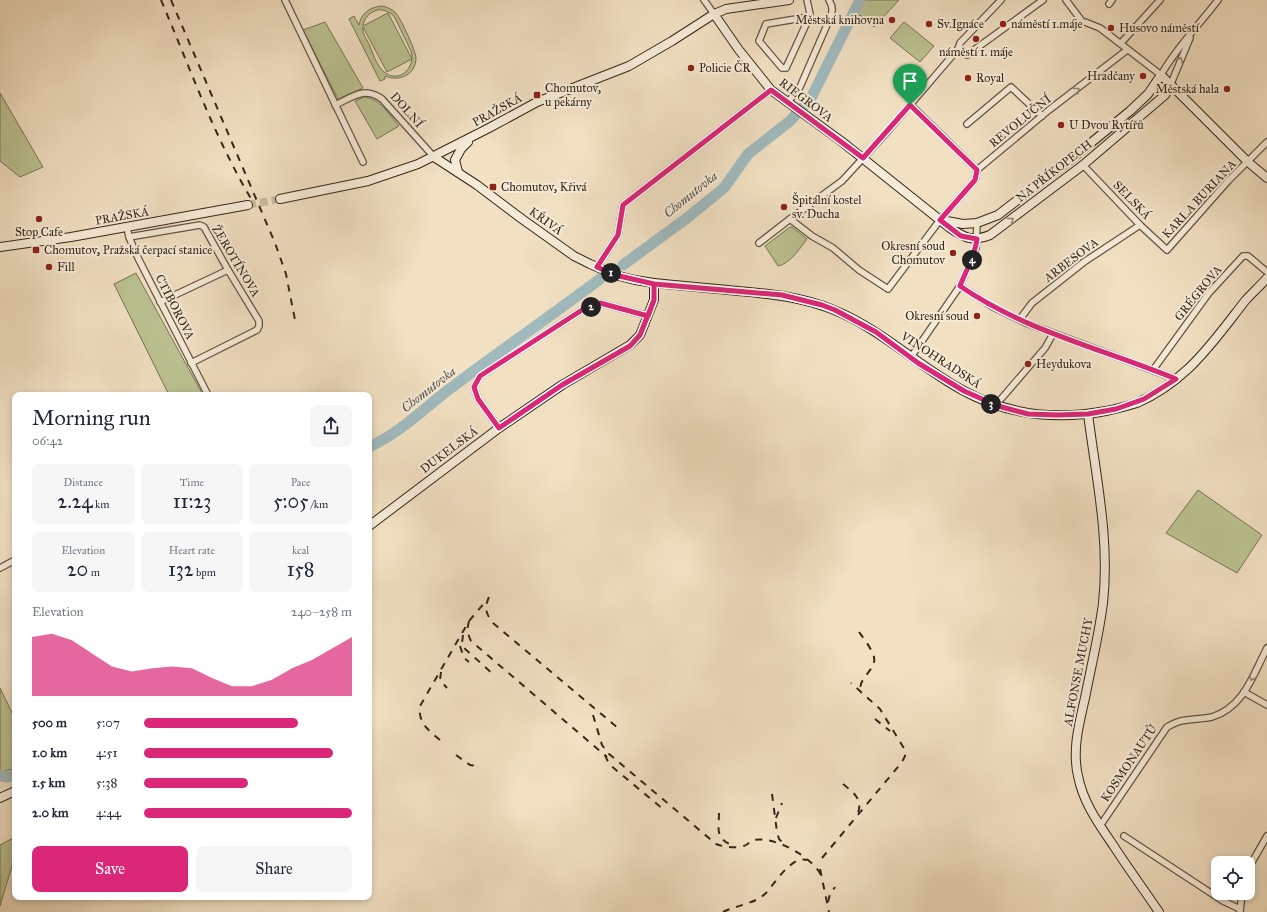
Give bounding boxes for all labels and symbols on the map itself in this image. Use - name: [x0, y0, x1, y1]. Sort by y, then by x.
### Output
- place label: Městská knihovna: [795, 13, 885, 27]
- marker: Městská knihovna: [887, 15, 897, 25]
- place label: Sv.Ignáce: [937, 17, 984, 32]
- place label: náměstí 1.máje: [1011, 17, 1082, 31]
- marker: Sv.Ignáce: [924, 19, 934, 29]
- marker: náměstí 1.máje: [998, 19, 1008, 29]
- place label: Husovo náměstí: [1119, 21, 1200, 35]
- marker: Husovo náměstí: [1106, 23, 1116, 33]
- marker: náměstí 1. máje: [971, 34, 981, 44]
- place label: náměstí 1. máje: [939, 45, 1013, 59]
- one-way arrow: [1176, 56, 1184, 63]
- place label: Policie ČR: [699, 59, 751, 75]
- marker: Policie ČR: [686, 63, 696, 73]
- pin: [893, 64, 927, 105]
- place label: Hradčany: [1087, 69, 1135, 83]
- place label: Royal: [976, 71, 1005, 85]
- marker: Hradčany: [1138, 71, 1148, 81]
- marker: Royal: [963, 73, 973, 83]
- street label: RIEGROVA: [776, 75, 836, 125]
- place label: Chomutov, u pekárny: [545, 81, 601, 109]
- place label: Městská hala: [1156, 82, 1220, 96]
- marker: Městská hala: [1222, 84, 1232, 94]
- one-way arrow: [1072, 87, 1079, 94]
- street label: DOLNÍ: [388, 88, 429, 131]
- street label: PRAŽSKÁ: [469, 89, 524, 129]
- marker: Chomutov, u pekárny: [532, 90, 542, 100]
- street label: REVOLUČNÍ: [985, 90, 1054, 150]
- place label: U Dvou Rytířů: [1069, 118, 1144, 132]
- marker: U Dvou Rytířů: [1056, 120, 1066, 130]
- street label: NA PŘÍKOPECH: [1012, 135, 1095, 205]
- street label: KARLA BURIANA: [1159, 157, 1239, 241]
- water label: Chomutovka: [660, 168, 721, 221]
- street label: SELSKÁ: [1110, 177, 1154, 222]
- place label: Chomutov, Křivá: [501, 180, 588, 194]
- marker: Chomutov, Křivá: [488, 182, 498, 192]
- place label: Špitální kostel sv. Ducha: [792, 191, 862, 221]
- street label: PRAŽSKÁ: [94, 202, 150, 228]
- marker: Špitální kostel sv. Ducha: [779, 202, 789, 212]
- street label: KŘIVÁ: [527, 203, 567, 238]
- marker: Stop Cafe: [34, 214, 44, 224]
- one-way arrow: [1006, 217, 1013, 224]
- street label: ŽEROTÍNOVA: [209, 221, 265, 299]
- place label: Stop Cafe: [15, 225, 63, 239]
- street label: ARBESOVA: [1040, 235, 1101, 286]
- place label: Okresní soud Chomutov: [881, 239, 946, 267]
- place label: Chomutov, Pražská čerpací stanice: [44, 243, 212, 257]
- marker: Chomutov, Pražská čerpací stanice: [31, 245, 41, 255]
- marker: Okresní soud Chomutov: [948, 248, 958, 258]
- pin: 4: [962, 250, 982, 270]
- place label: Fill: [57, 260, 75, 274]
- street label: GRÉGROVA: [1170, 261, 1225, 324]
- marker: Fill: [44, 262, 54, 272]
- pin: 1: [601, 263, 621, 283]
- street label: CTIBOROVA: [153, 272, 197, 342]
- pin: 2: [581, 297, 601, 317]
- place label: Okresní soud: [905, 309, 969, 323]
- marker: Okresní soud: [972, 311, 982, 321]
- street label: VINOHRADSKÁ: [898, 328, 984, 391]
- place label: Heydukova: [1036, 357, 1092, 371]
- marker: Heydukova: [1023, 359, 1033, 369]
- water label: Chomutovka: [398, 364, 459, 416]
- pin: 3: [981, 394, 1001, 414]
- street label: DUKELSKÁ: [417, 423, 480, 476]
- street label: ALFONSE MUCHY: [1060, 616, 1095, 728]
- one-way arrow: [1249, 674, 1257, 682]
- street label: KOSMONAUTŮ: [1096, 720, 1160, 804]

